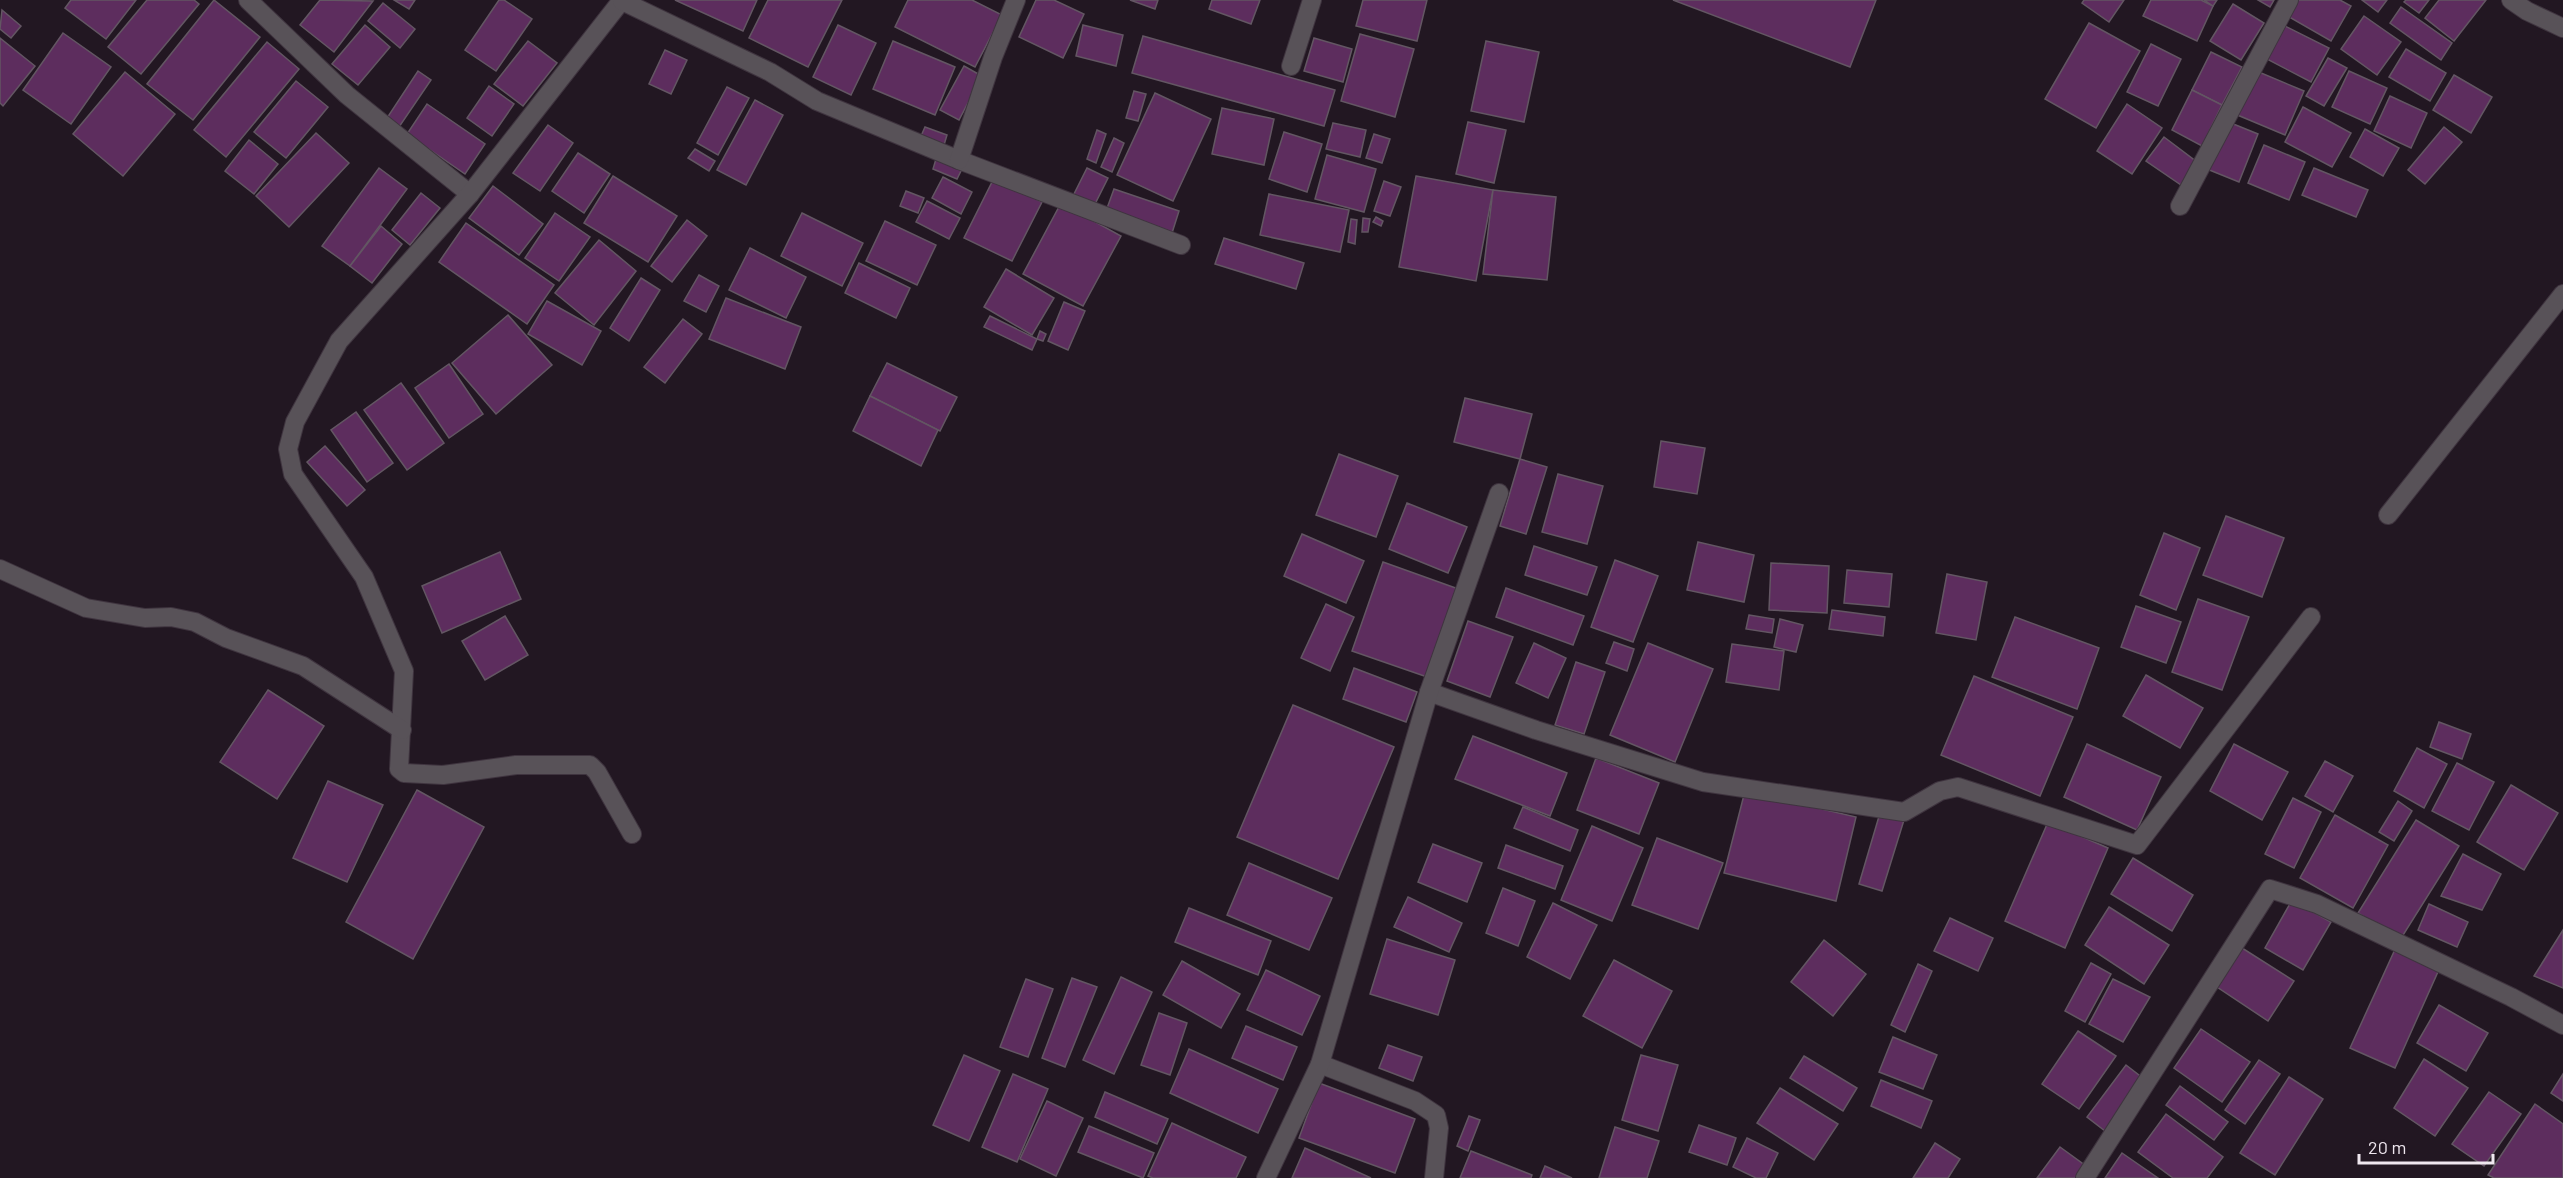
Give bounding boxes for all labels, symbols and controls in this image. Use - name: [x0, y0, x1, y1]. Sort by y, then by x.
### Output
- scale bar: [2359, 1127, 2492, 1165]
- text: 20 m: [2368, 1136, 2406, 1158]

